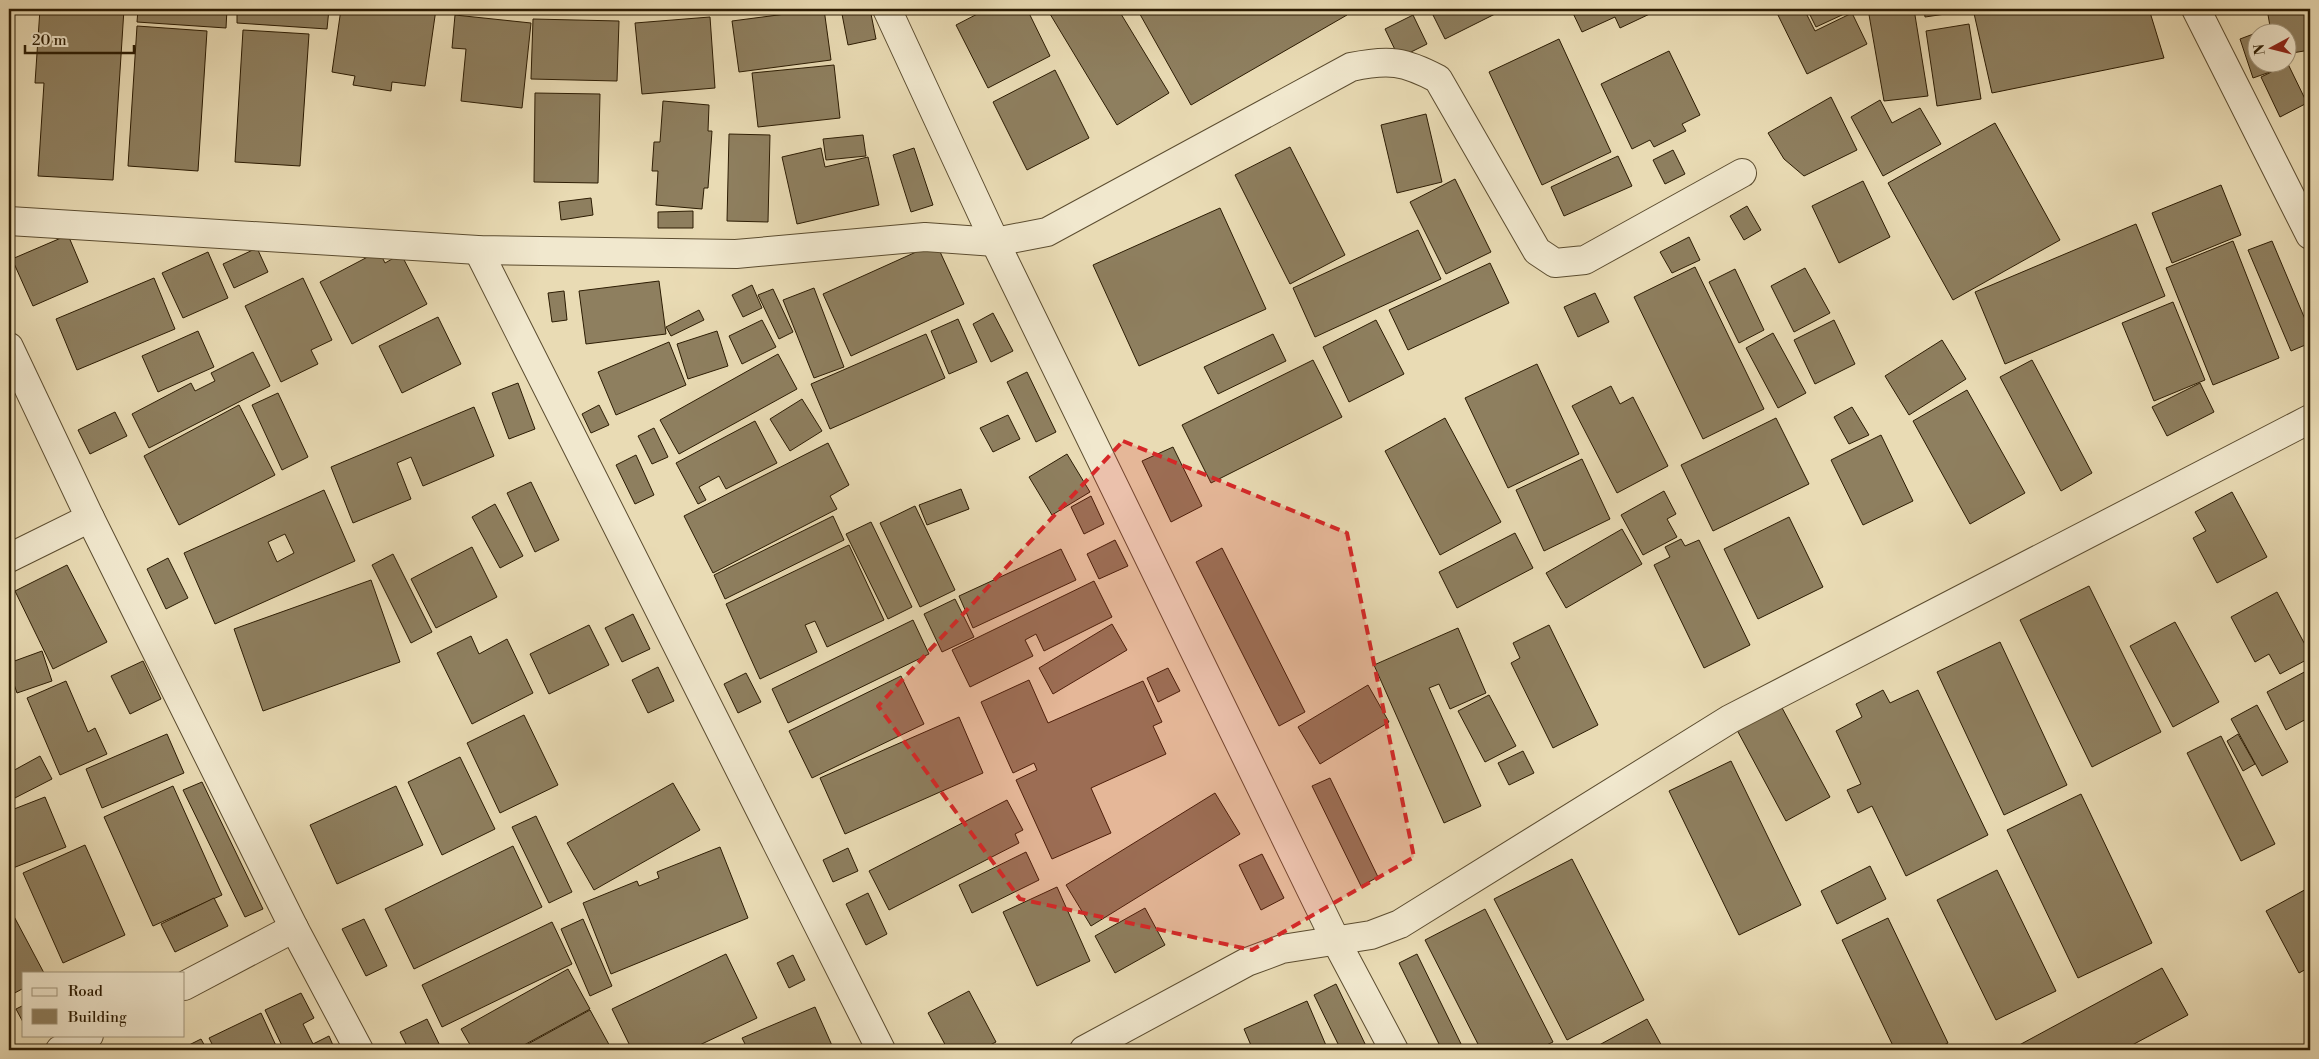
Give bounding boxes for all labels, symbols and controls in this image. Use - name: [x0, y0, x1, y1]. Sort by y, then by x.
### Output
- scale bar: [25, 22, 134, 54]
- north arrow: [2246, 22, 2296, 72]
- text: 20 m: [32, 31, 67, 50]
- text: N: [2250, 43, 2270, 56]
- legend: [22, 972, 185, 1036]
- text: Road: [68, 982, 103, 1001]
- text: Building: [67, 1008, 127, 1027]

